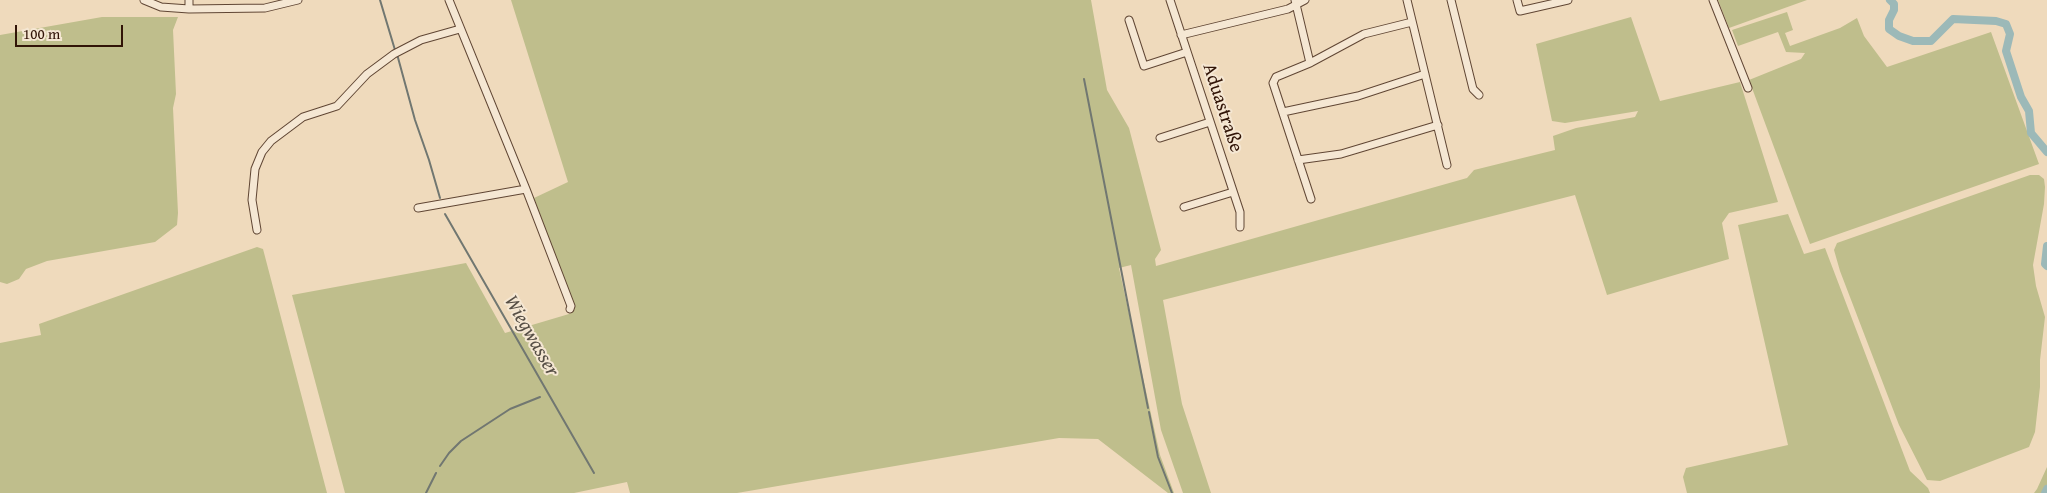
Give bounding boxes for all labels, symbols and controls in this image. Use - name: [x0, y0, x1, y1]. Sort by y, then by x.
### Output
- scale bar: [18, 15, 125, 47]
- text: 100 m: [23, 23, 60, 44]
- street label: Aduastraße: [1197, 61, 1247, 155]
- water label: Wiegwasser: [498, 291, 564, 381]

